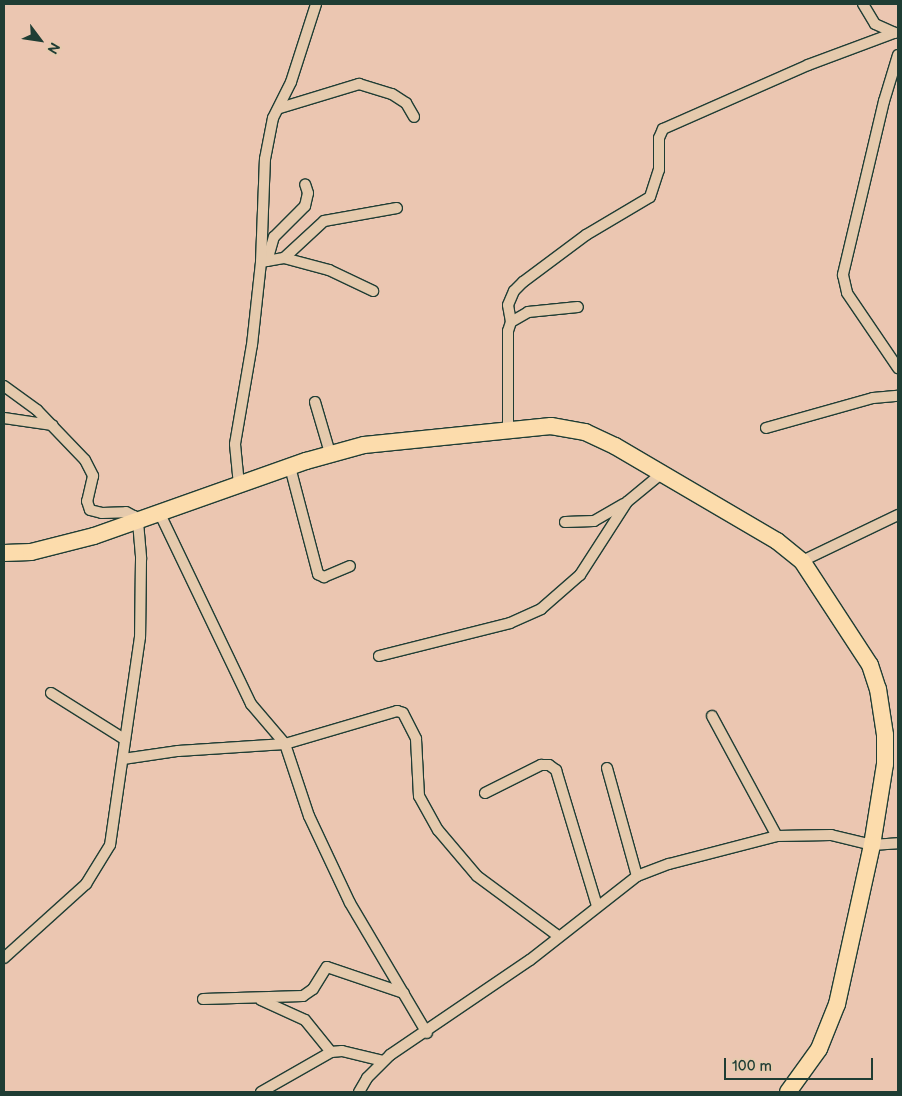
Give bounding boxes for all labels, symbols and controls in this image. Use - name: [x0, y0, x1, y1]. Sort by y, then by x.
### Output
- north arrow: [15, 15, 65, 65]
- text: N: [43, 39, 63, 57]
- scale bar: [727, 1048, 876, 1080]
- text: 100 m: [732, 1057, 772, 1076]

